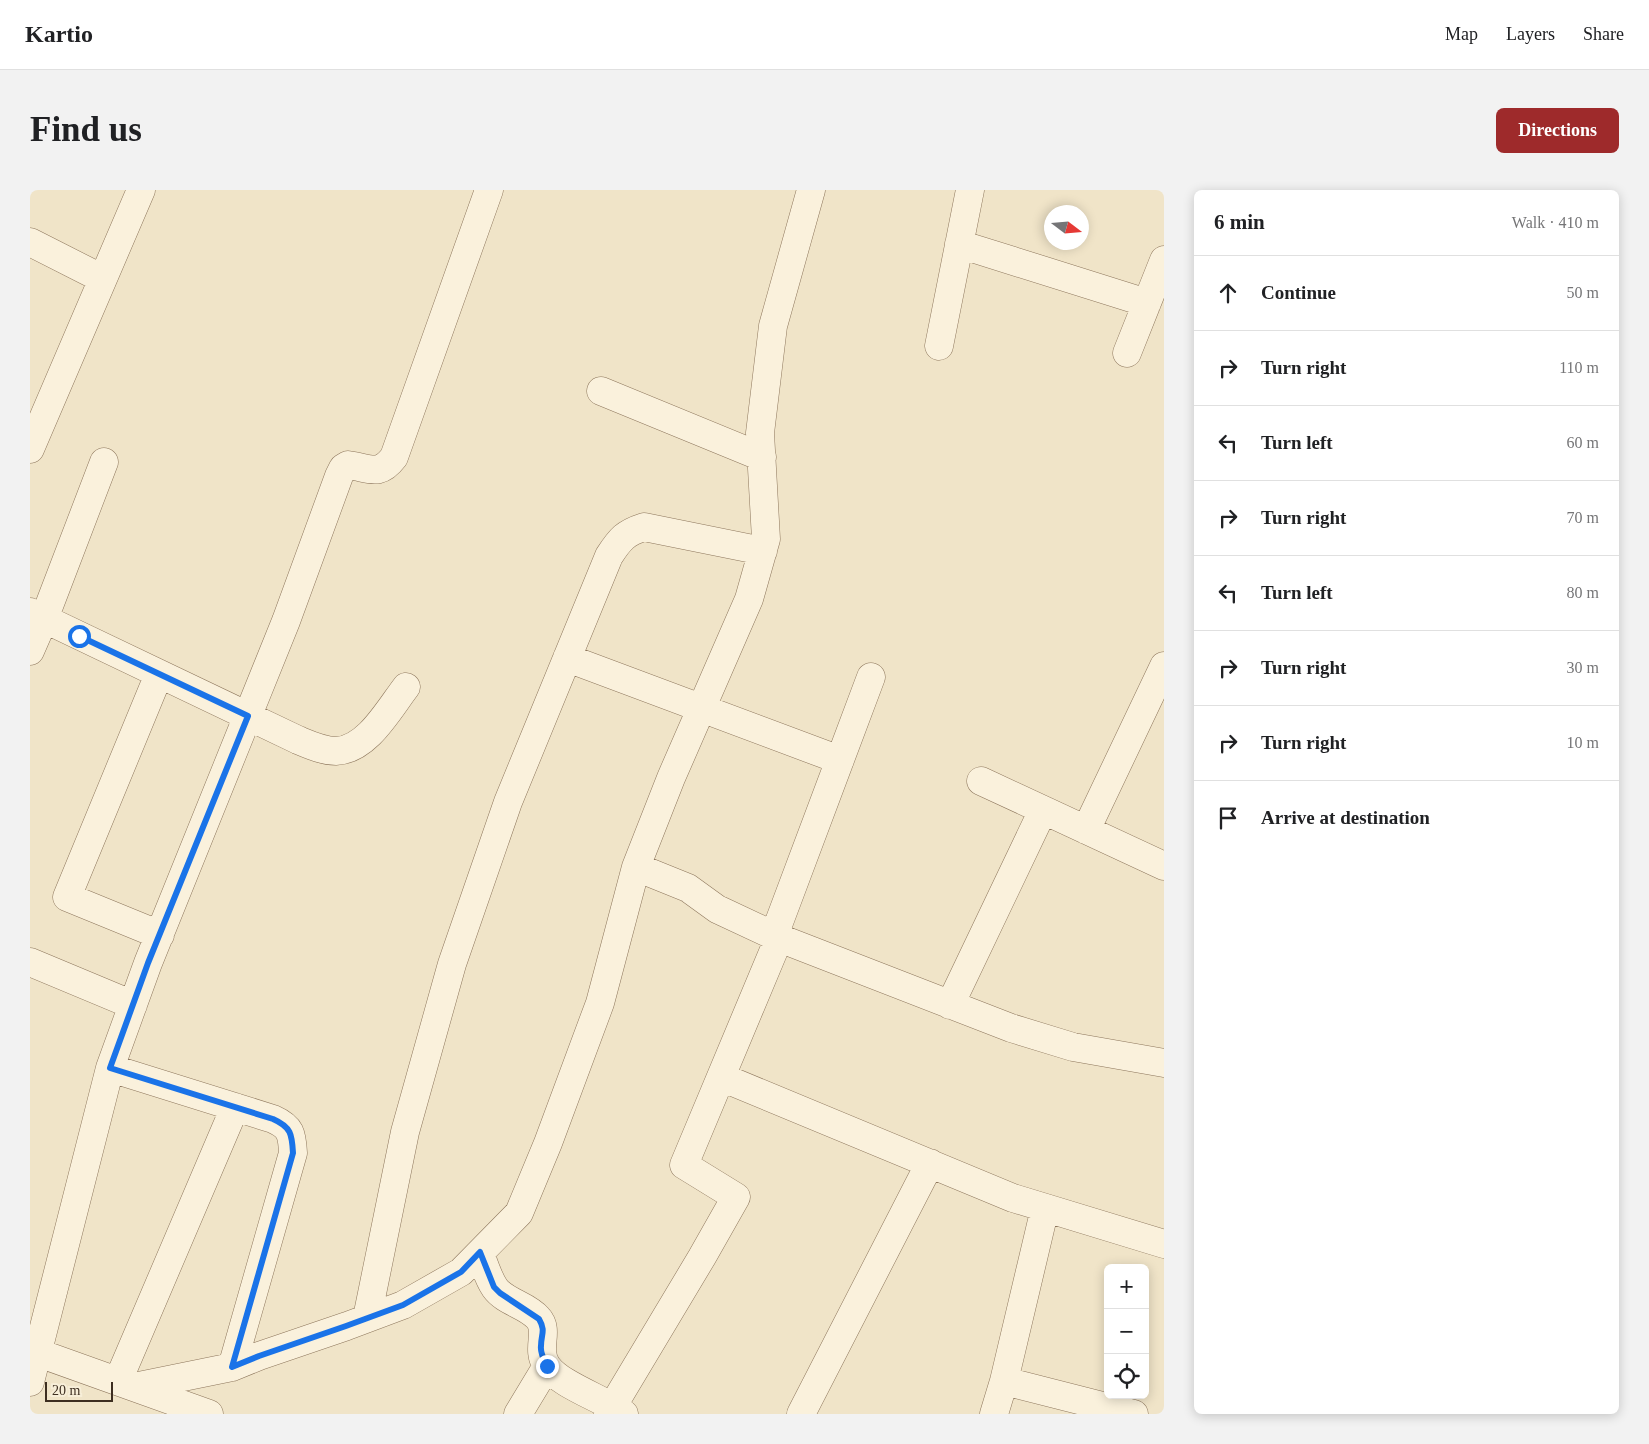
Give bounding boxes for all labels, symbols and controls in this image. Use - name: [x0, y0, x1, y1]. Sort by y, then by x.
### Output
- text: Kartio: [25, 21, 93, 47]
- text: Map: [1445, 24, 1478, 44]
- text: Layers: [1506, 24, 1555, 44]
- text: Share: [1583, 24, 1624, 44]
- button: Directions: [1496, 108, 1619, 153]
- text: Find us: [30, 110, 142, 149]
- north arrow: [1044, 205, 1089, 250]
- text: 6 min: [1214, 210, 1265, 234]
- text: Walk · 410 m: [1512, 214, 1599, 231]
- icon: ahead: [1214, 279, 1242, 307]
- text: Continue: [1261, 282, 1336, 303]
- text: 50 m: [1567, 284, 1599, 301]
- icon: right: [1214, 354, 1242, 382]
- text: Turn right: [1261, 357, 1346, 378]
- text: 110 m: [1559, 359, 1599, 376]
- icon: left: [1214, 429, 1242, 457]
- text: Turn left: [1261, 432, 1333, 453]
- text: 60 m: [1567, 434, 1599, 451]
- icon: right: [1214, 504, 1242, 532]
- text: Turn right: [1261, 507, 1346, 528]
- text: 70 m: [1567, 509, 1599, 526]
- icon: left: [1214, 579, 1242, 607]
- text: Turn left: [1261, 582, 1333, 603]
- text: 80 m: [1567, 584, 1599, 601]
- route start: [68, 625, 91, 648]
- icon: right: [1214, 654, 1242, 682]
- text: Turn right: [1261, 657, 1346, 678]
- text: 30 m: [1567, 659, 1599, 676]
- icon: right: [1214, 729, 1242, 757]
- text: Turn right: [1261, 732, 1346, 753]
- text: 10 m: [1567, 734, 1599, 751]
- icon: arrive: [1214, 804, 1242, 832]
- text: Arrive at destination: [1261, 807, 1430, 828]
- map controls: [1104, 1264, 1149, 1399]
- button: +: [1104, 1264, 1149, 1309]
- button: −: [1104, 1309, 1149, 1354]
- button: locate: [1104, 1354, 1149, 1399]
- route end: [536, 1355, 559, 1378]
- scale bar: [45, 1379, 112, 1402]
- text: 20 m: [52, 1383, 80, 1398]

